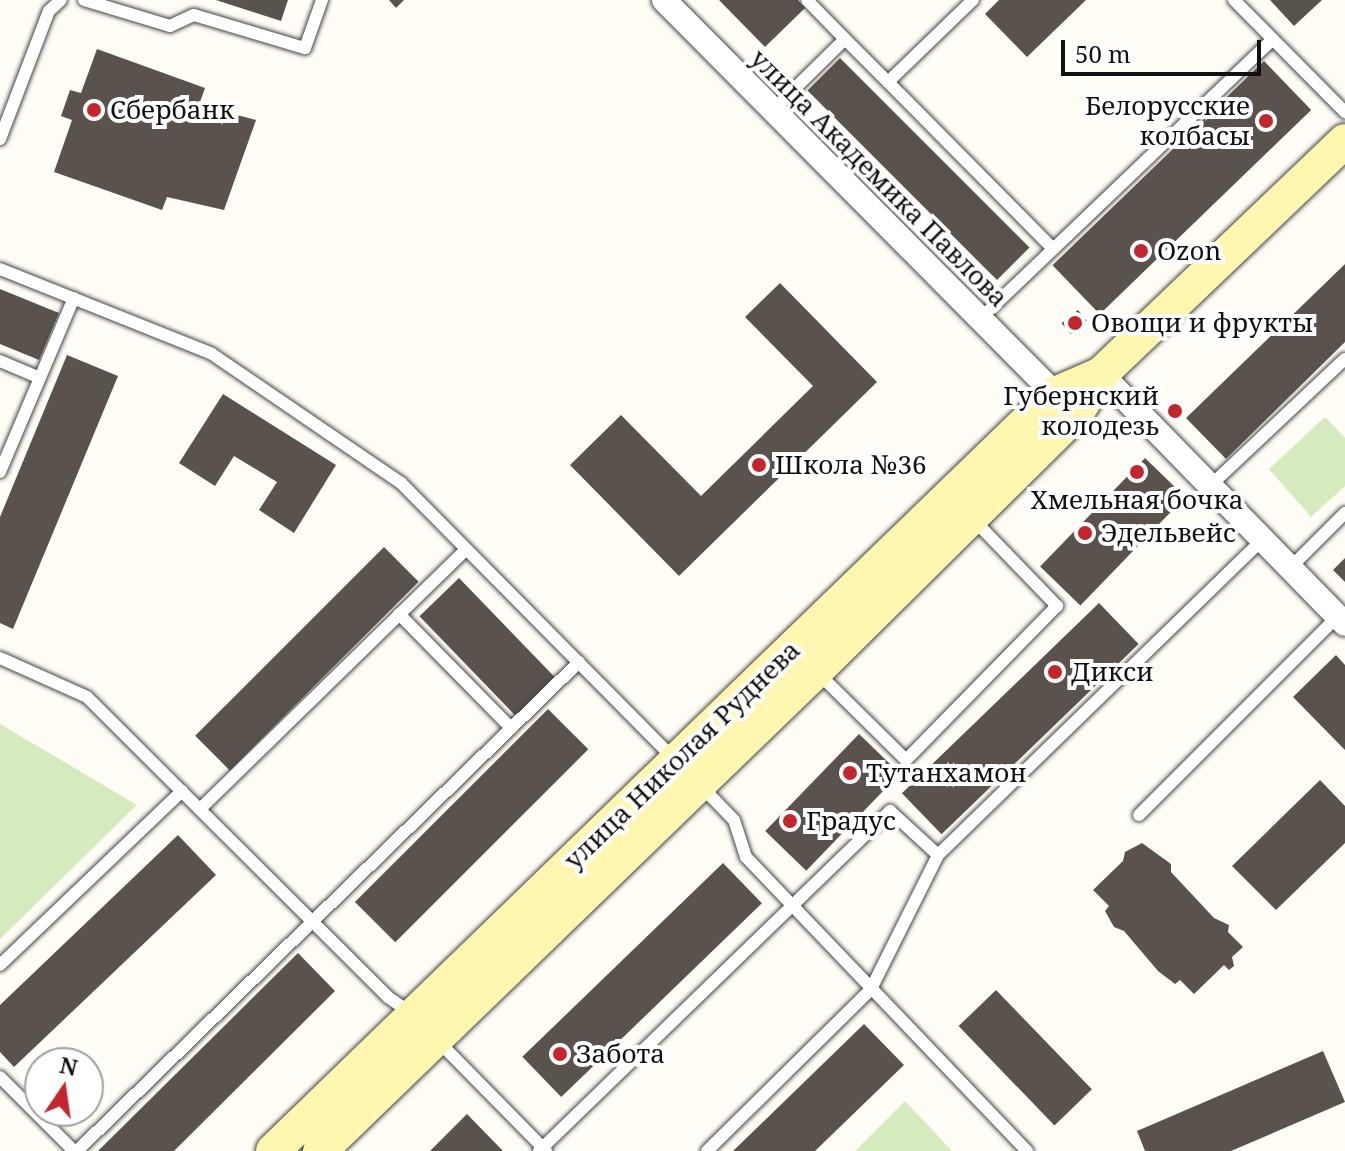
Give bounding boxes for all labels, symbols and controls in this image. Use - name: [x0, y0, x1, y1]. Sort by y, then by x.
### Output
- scale bar: [1065, 24, 1265, 74]
- text: 50 m: [1075, 37, 1131, 70]
- street label: улица Академика Павлова: [744, 43, 1014, 313]
- place label: Белорусские колбасы: [1085, 90, 1250, 152]
- place label: Сбербанк: [110, 94, 234, 126]
- marker: Сбербанк: [85, 101, 103, 119]
- marker: Белорусские колбасы: [1257, 112, 1275, 130]
- place label: Ozon: [1157, 235, 1221, 267]
- marker: Ozon: [1132, 242, 1150, 260]
- place label: Овощи и фрукты: [1091, 307, 1313, 339]
- marker: Овощи и фрукты: [1066, 314, 1084, 332]
- place label: Губернский колодезь: [1003, 380, 1159, 442]
- marker: Губернский колодезь: [1166, 402, 1184, 420]
- place label: Школа №36: [775, 449, 927, 481]
- marker: Школа №36: [750, 456, 768, 474]
- marker: Хмельная бочка: [1128, 463, 1146, 481]
- place label: Хмельная бочка: [1030, 484, 1244, 516]
- place label: Эдельвейс: [1101, 517, 1236, 549]
- marker: Эдельвейс: [1076, 524, 1094, 542]
- street label: улица Николая Руднева: [558, 634, 806, 876]
- place label: Дикси: [1071, 656, 1154, 688]
- marker: Дикси: [1046, 663, 1064, 681]
- place label: Тутанхамон: [866, 757, 1027, 789]
- marker: Тутанхамон: [841, 764, 859, 782]
- place label: Градус: [806, 805, 896, 837]
- marker: Градус: [781, 812, 799, 830]
- place label: Забота: [576, 1038, 665, 1070]
- marker: Забота: [551, 1045, 569, 1063]
- north arrow: [24, 1047, 104, 1127]
- text: N: [57, 1049, 81, 1082]

